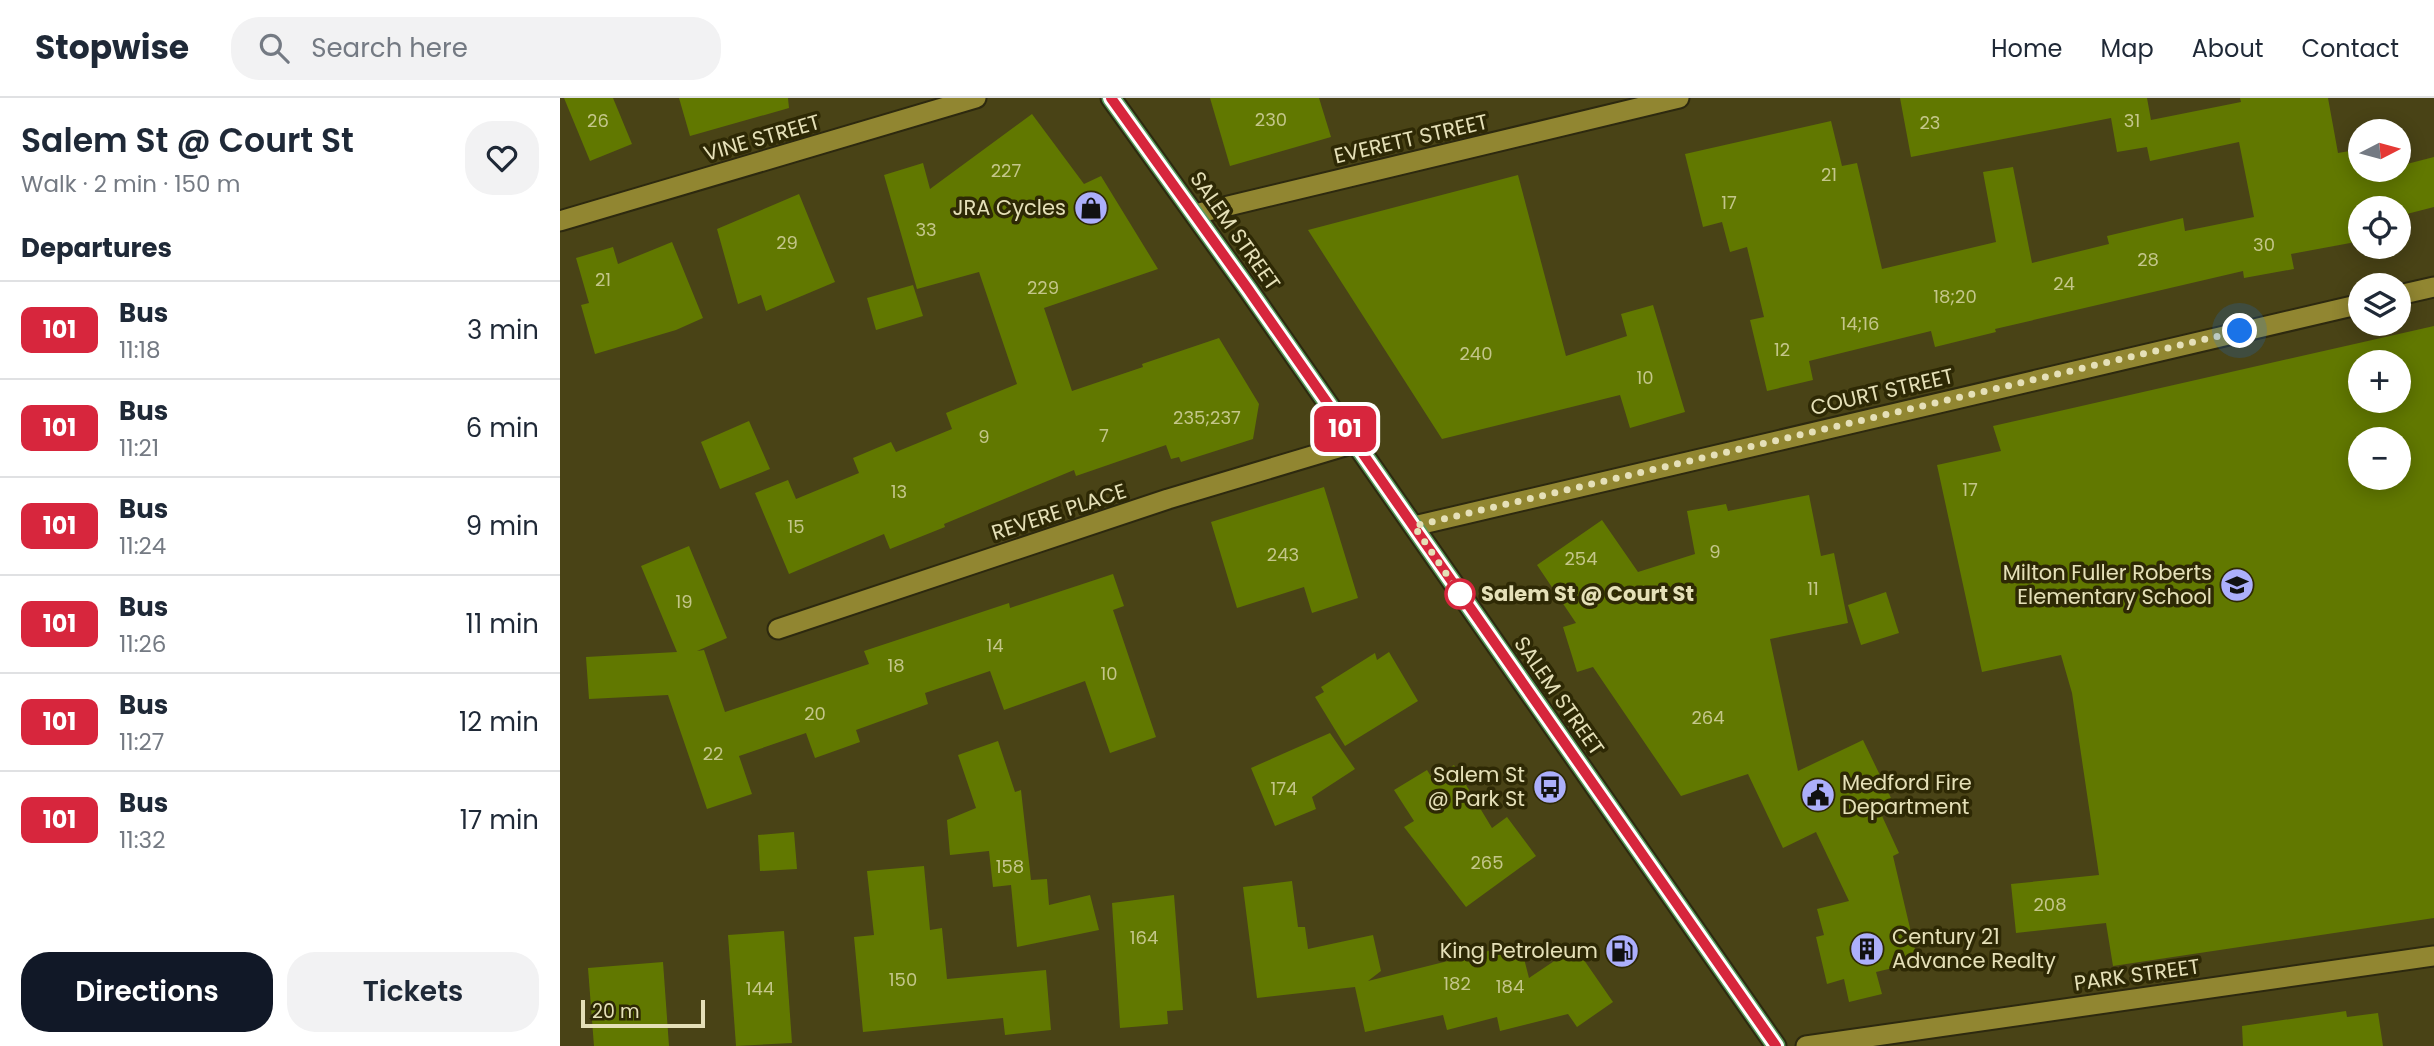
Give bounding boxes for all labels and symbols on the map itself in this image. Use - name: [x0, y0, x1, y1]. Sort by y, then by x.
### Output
- street label: VINE STREET: [700, 107, 823, 168]
- house number: 230: [1255, 107, 1287, 132]
- street label: EVERETT STREET: [1331, 107, 1491, 170]
- house number: 26: [587, 108, 609, 133]
- house number: 31: [2124, 108, 2140, 133]
- house number: 23: [1920, 110, 1940, 135]
- north arrow: [2348, 119, 2412, 182]
- house number: 227: [991, 158, 1021, 183]
- house number: 21: [1821, 162, 1837, 187]
- street label: SALEM STREET: [1184, 165, 1287, 296]
- shop icon: JRA Cycles: [1072, 189, 1110, 227]
- house number: 17: [1721, 190, 1737, 215]
- place label: JRA Cycles: [952, 193, 1066, 222]
- house number: 33: [915, 217, 937, 242]
- house number: 29: [776, 230, 798, 255]
- house number: 30: [2253, 232, 2275, 257]
- house number: 28: [2137, 247, 2159, 272]
- house number: 21: [595, 267, 611, 292]
- house number: 24: [2053, 271, 2075, 296]
- house number: 229: [1027, 275, 1059, 300]
- house number: 18;20: [1933, 284, 1977, 309]
- house number: 14;16: [1840, 311, 1880, 336]
- your location: [2222, 313, 2257, 348]
- house number: 12: [1774, 337, 1790, 362]
- house number: 240: [1460, 341, 1492, 366]
- street label: COURT STREET: [1807, 361, 1956, 422]
- house number: 10: [1636, 365, 1654, 390]
- house number: 235;237: [1173, 405, 1241, 430]
- line badge: 101: [1305, 406, 1385, 452]
- house number: 7: [1099, 423, 1109, 448]
- house number: 9: [978, 424, 990, 449]
- street label: REVERE PLACE: [988, 476, 1130, 547]
- house number: 17: [1962, 477, 1978, 502]
- house number: 13: [891, 479, 907, 504]
- house number: 15: [787, 514, 805, 539]
- house number: 9: [1709, 539, 1721, 564]
- house number: 243: [1267, 542, 1299, 567]
- house number: 254: [1565, 546, 1597, 571]
- place label: Milton Fuller Roberts Elementary School: [2003, 558, 2212, 611]
- school or university icon: Milton Fuller Roberts Elementary School: [2218, 566, 2256, 604]
- house number: 11: [1807, 576, 1819, 601]
- marker: Salem St @ Court St: [1445, 579, 1475, 609]
- place label: Salem St @ Court St: [1481, 579, 1694, 608]
- house number: 19: [675, 589, 693, 614]
- street label: SALEM STREET: [1508, 630, 1611, 761]
- house number: 14: [986, 633, 1004, 658]
- house number: 18: [887, 653, 905, 678]
- house number: 10: [1100, 661, 1118, 686]
- house number: 20: [804, 701, 826, 726]
- house number: 264: [1691, 705, 1725, 730]
- house number: 22: [703, 741, 723, 766]
- place label: Salem St @ Park St: [1428, 760, 1525, 813]
- bus stop icon: Salem St @ Park St: [1531, 768, 1569, 806]
- place label: Medford Fire Department: [1842, 768, 1972, 821]
- house number: 174: [1271, 776, 1297, 801]
- public building icon: Medford Fire Department: [1799, 776, 1837, 814]
- house number: 265: [1470, 850, 1504, 875]
- house number: 158: [996, 854, 1024, 879]
- house number: 208: [2033, 892, 2067, 917]
- place label: Century 21 Advance Realty: [1892, 922, 2056, 975]
- house number: 164: [1130, 925, 1158, 950]
- building icon: Century 21 Advance Realty: [1848, 930, 1886, 968]
- fuel station icon: King Petroleum: [1603, 932, 1641, 970]
- place label: King Petroleum: [1440, 936, 1598, 965]
- street label: PARK STREET: [2072, 951, 2202, 998]
- house number: 150: [889, 967, 917, 992]
- house number: 182: [1443, 971, 1471, 996]
- house number: 184: [1496, 974, 1524, 999]
- house number: 144: [746, 976, 774, 1001]
- scale bar: [581, 997, 705, 1029]

